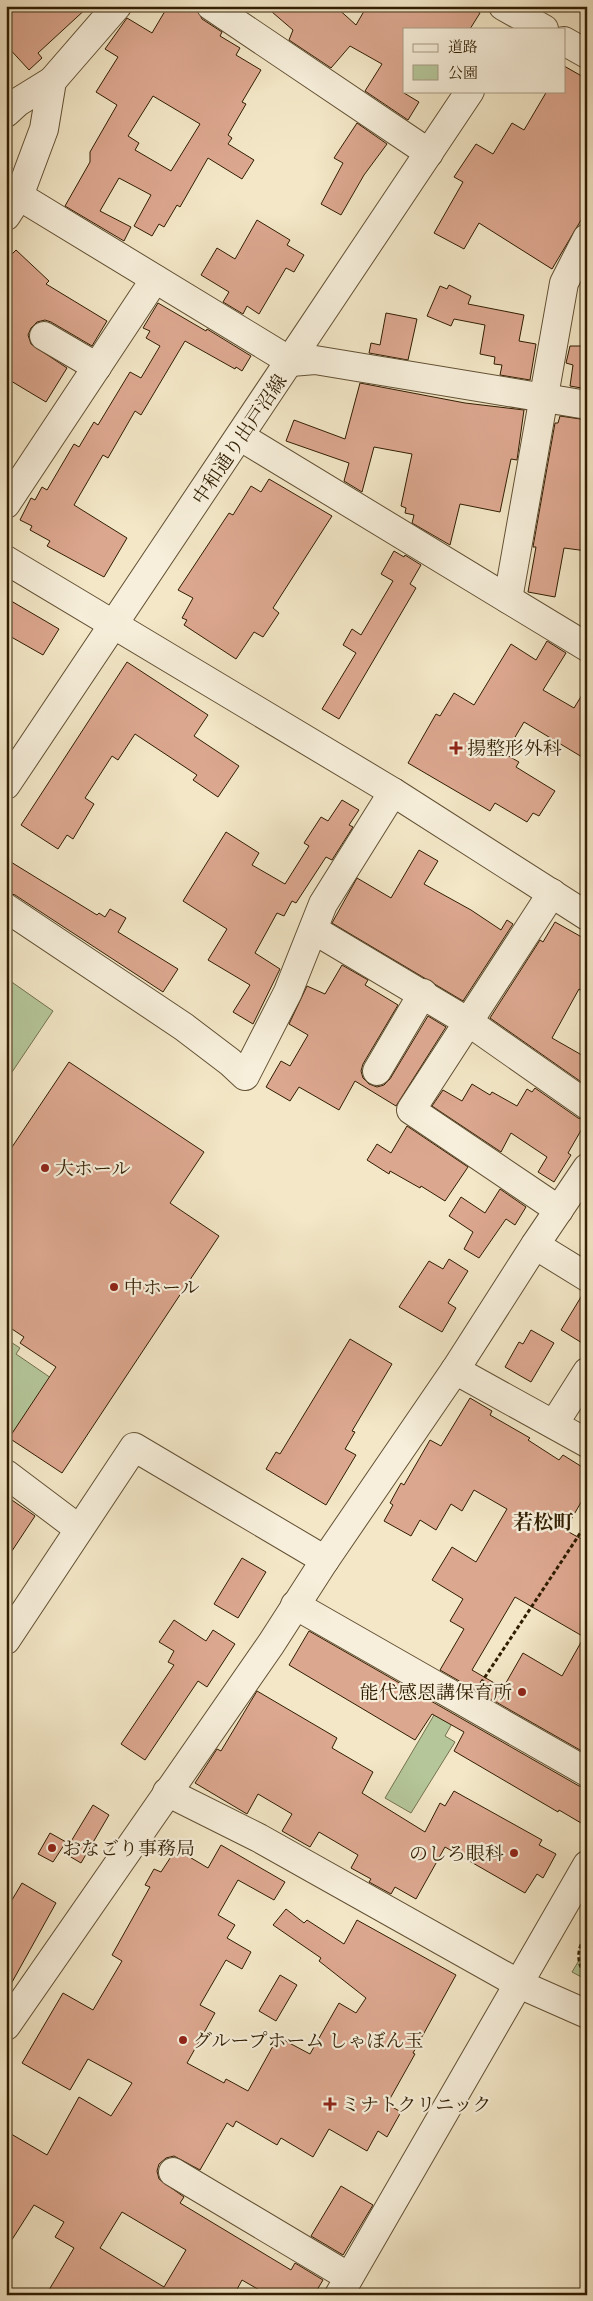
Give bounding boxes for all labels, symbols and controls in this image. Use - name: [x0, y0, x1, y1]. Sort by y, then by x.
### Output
- legend: [403, 28, 566, 92]
- text: 道路: [448, 38, 478, 59]
- text: 公園: [448, 64, 478, 85]
- street label: 中和通り出戸沼線: [187, 370, 295, 511]
- place label: 揚整形外科: [467, 737, 562, 764]
- marker: 揚整形外科: [449, 741, 463, 755]
- place label: 大ホール: [55, 1157, 131, 1184]
- marker: 大ホール: [39, 1162, 51, 1174]
- place label: 中ホール: [124, 1276, 200, 1303]
- marker: 中ホール: [108, 1281, 120, 1293]
- district label: 若松町: [513, 1510, 574, 1539]
- place label: 能代感恩講保育所: [360, 1681, 512, 1708]
- marker: 能代感恩講保育所: [516, 1686, 528, 1698]
- place label: おなごり事務局: [62, 1837, 195, 1864]
- marker: おなごり事務局: [46, 1842, 58, 1854]
- place label: のしろ眼科: [409, 1842, 504, 1869]
- marker: のしろ眼科: [508, 1847, 520, 1859]
- place label: グループホーム しゃぼん玉: [193, 2029, 424, 2056]
- marker: グループホーム しゃぼん玉: [177, 2034, 189, 2046]
- place label: ミナトクリニック: [341, 2093, 491, 2120]
- marker: ミナトクリニック: [323, 2097, 337, 2111]

